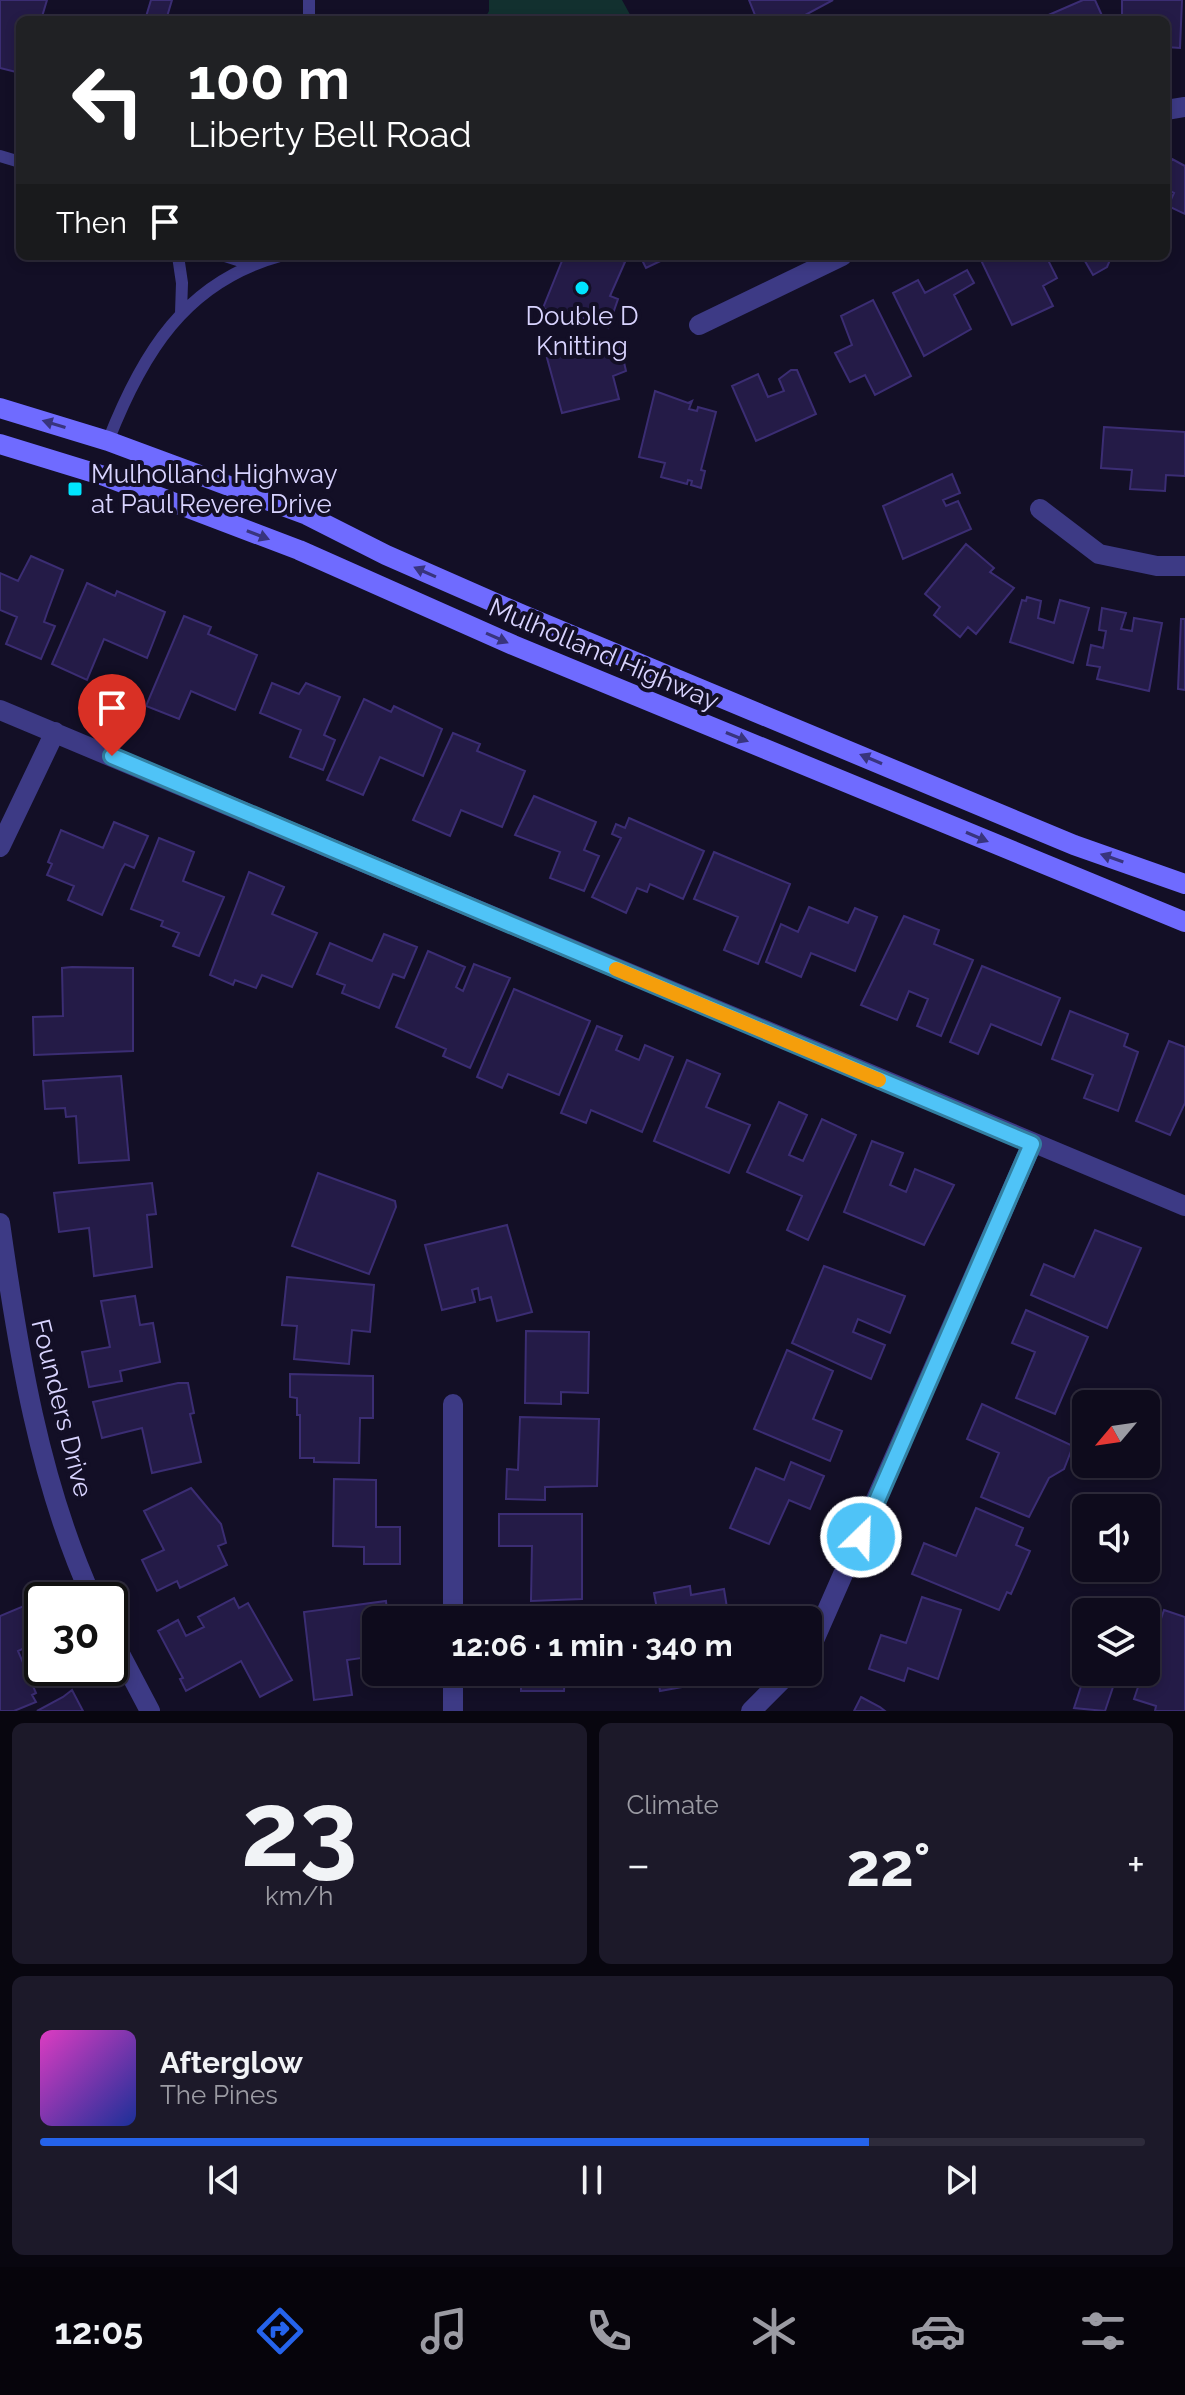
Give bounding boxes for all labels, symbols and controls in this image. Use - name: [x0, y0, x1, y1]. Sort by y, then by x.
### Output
- text: 100 m: [188, 46, 350, 112]
- icon: left: [56, 48, 160, 152]
- text: Liberty Bell Road: [188, 113, 472, 155]
- icon: arrive: [143, 200, 187, 244]
- text: Then: [56, 205, 127, 240]
- marker: Double D Knitting: [573, 279, 591, 297]
- place label: Double D Knitting: [525, 301, 639, 361]
- one-way arrow: [42, 417, 66, 430]
- place label: Mulholland Highway at Paul Revere Drive: [91, 459, 338, 519]
- marker: Mulholland Highway at Paul Revere Drive: [66, 480, 84, 498]
- one-way arrow: [247, 529, 271, 542]
- one-way arrow: [413, 566, 437, 579]
- street label: Mulholland Highway: [485, 592, 723, 716]
- one-way arrow: [485, 631, 509, 644]
- pin: [78, 674, 146, 756]
- icon: arrive: [90, 686, 134, 730]
- one-way arrow: [725, 731, 749, 744]
- one-way arrow: [859, 752, 883, 765]
- one-way arrow: [965, 831, 989, 844]
- one-way arrow: [1099, 851, 1123, 864]
- street label: Founders Drive: [25, 1316, 99, 1500]
- north arrow: [1072, 1390, 1160, 1478]
- map controls: [1072, 1390, 1160, 1686]
- button: sound: [1072, 1494, 1160, 1582]
- position arrow: [819, 1495, 903, 1579]
- speed limit sign: 30: [24, 1582, 128, 1686]
- button: layers: [1072, 1598, 1160, 1686]
- text: 12:06 · 1 min · 340 m: [451, 1628, 733, 1663]
- text: 23: [241, 1768, 358, 1890]
- text: Climate: [627, 1790, 719, 1820]
- text: 22°: [846, 1830, 931, 1900]
- text: −: [627, 1839, 650, 1890]
- text: +: [1127, 1839, 1145, 1890]
- text: km/h: [265, 1881, 334, 1911]
- text: Afterglow: [160, 2045, 303, 2080]
- text: The Pines: [160, 2080, 278, 2110]
- icon: previous: [202, 2158, 246, 2202]
- icon: pause: [570, 2158, 614, 2202]
- icon: next: [939, 2158, 983, 2202]
- icon: directions: [252, 2303, 308, 2359]
- icon: music: [416, 2303, 472, 2359]
- icon: phone: [581, 2303, 637, 2359]
- icon: climate: [746, 2303, 802, 2359]
- icon: car: [910, 2303, 966, 2359]
- icon: filters: [1075, 2303, 1131, 2359]
- text: 12:05: [54, 2310, 143, 2352]

